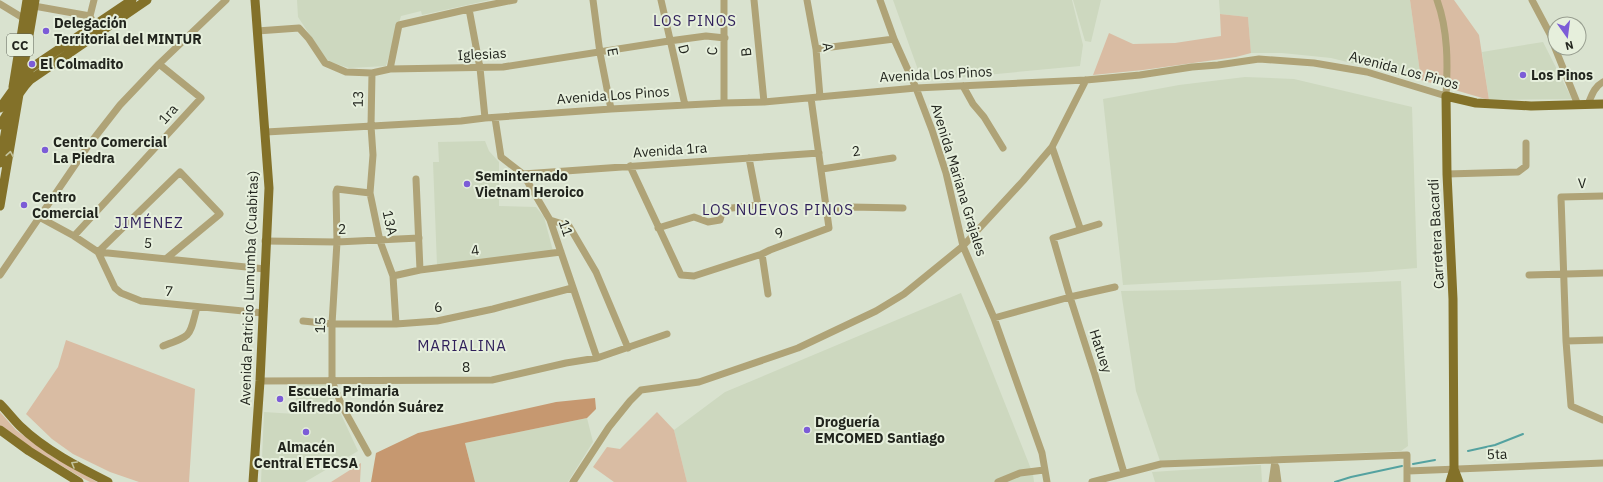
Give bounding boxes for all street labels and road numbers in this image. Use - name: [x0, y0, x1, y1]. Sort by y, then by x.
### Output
- road number: CC: [7, 34, 33, 56]
- street label: A: [819, 41, 837, 53]
- street label: D: [674, 42, 694, 56]
- street label: Iglesias: [457, 44, 507, 64]
- street label: E: [603, 46, 623, 58]
- street label: C: [703, 46, 721, 56]
- street label: B: [737, 47, 755, 57]
- street label: Avenida Los Pinos: [1347, 47, 1461, 93]
- street label: Avenida Los Pinos: [879, 62, 993, 86]
- street label: Avenida Los Pinos: [556, 82, 670, 108]
- street label: 13: [349, 90, 367, 108]
- street label: 1ra: [154, 100, 182, 128]
- street label: Avenida Mariana Grajales: [927, 101, 991, 259]
- street label: Avenida 1ra: [632, 138, 708, 162]
- street label: 2: [850, 141, 862, 161]
- street label: Avenida Patricio Lumumba (Cuabitas): [236, 170, 262, 406]
- street label: V: [1577, 174, 1587, 192]
- street label: Carretera Bacardí: [1424, 178, 1448, 290]
- street label: 13A: [379, 209, 401, 237]
- street label: 11: [555, 217, 577, 239]
- street label: 2: [338, 220, 346, 238]
- street label: 9: [772, 223, 786, 243]
- street label: 5: [143, 234, 153, 252]
- street label: 4: [470, 241, 480, 259]
- street label: 7: [164, 282, 174, 300]
- street label: 6: [432, 297, 444, 317]
- street label: 15: [311, 316, 329, 334]
- street label: Hatuey: [1086, 327, 1116, 375]
- street label: 8: [462, 358, 470, 376]
- street label: 5ta: [1486, 445, 1508, 463]

